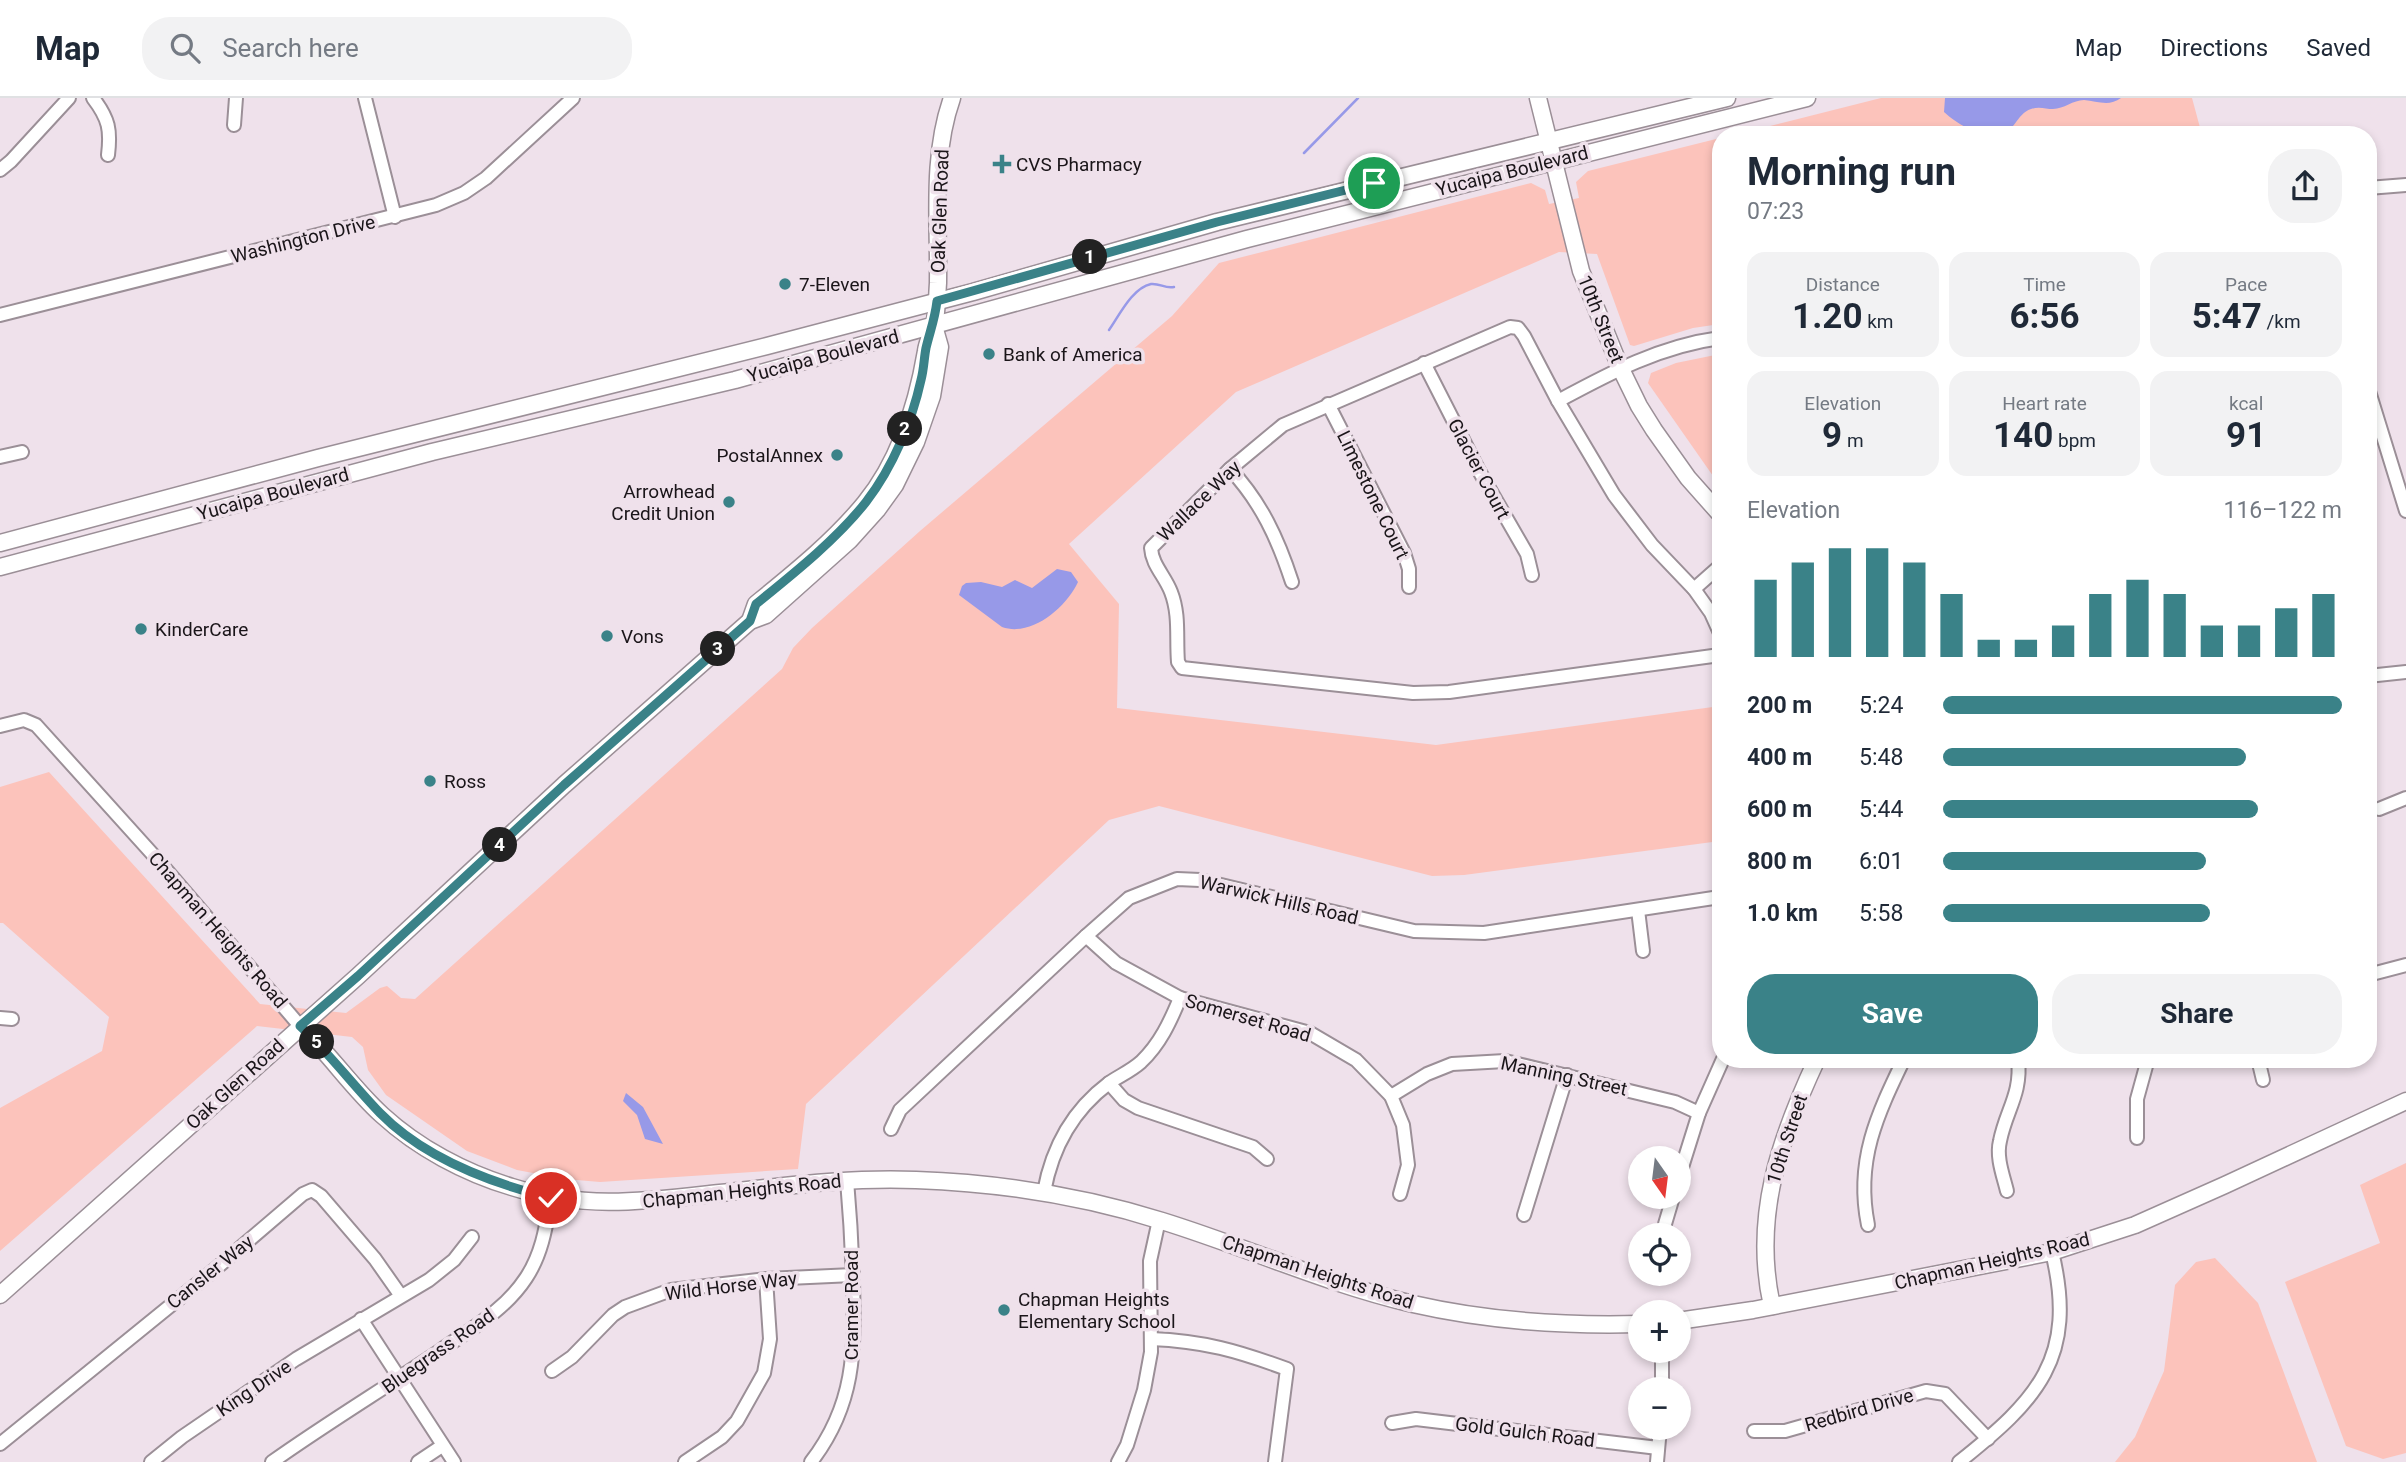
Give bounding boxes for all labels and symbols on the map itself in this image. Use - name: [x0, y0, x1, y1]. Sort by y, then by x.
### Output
- street label: Yucaipa Boulevard: [1433, 141, 1591, 201]
- street label: Oak Glen Road: [926, 149, 954, 273]
- place label: CVS Pharmacy: [1016, 153, 1142, 176]
- pin: [1344, 153, 1404, 213]
- marker: CVS Pharmacy: [994, 156, 1010, 172]
- street label: Washington Drive: [229, 210, 377, 268]
- pin: 1: [1072, 240, 1108, 274]
- street label: 10th Street: [1573, 272, 1629, 366]
- place label: 7-Eleven: [799, 273, 870, 296]
- marker: 7-Eleven: [777, 276, 793, 292]
- street label: Yucaipa Boulevard: [745, 325, 901, 387]
- place label: Bank of America: [1003, 343, 1143, 366]
- marker: Bank of America: [981, 346, 997, 362]
- pin: 2: [888, 412, 922, 446]
- street label: Glacier Court: [1443, 415, 1515, 523]
- street label: Limestone Court: [1332, 427, 1414, 563]
- place label: PostalAnnex: [716, 444, 824, 467]
- marker: PostalAnnex: [829, 447, 845, 463]
- street label: Wallace Way: [1153, 456, 1245, 546]
- street label: Yucaipa Boulevard: [195, 463, 351, 525]
- place label: Arrowhead Credit Union: [611, 480, 715, 525]
- marker: Arrowhead Credit Union: [721, 494, 737, 510]
- place label: KinderCare: [155, 618, 248, 641]
- marker: KinderCare: [133, 621, 149, 637]
- place label: Vons: [621, 625, 664, 648]
- marker: Vons: [599, 628, 615, 644]
- pin: 3: [700, 632, 736, 666]
- place label: Ross: [444, 770, 486, 793]
- marker: Ross: [422, 773, 438, 789]
- pin: 4: [482, 828, 518, 862]
- street label: Chapman Heights Road: [144, 847, 292, 1013]
- street label: Warwick Hills Road: [1197, 871, 1361, 929]
- street label: Somerset Road: [1182, 989, 1314, 1047]
- pin: 5: [300, 1024, 334, 1060]
- street label: Oak Glen Road: [181, 1034, 289, 1134]
- street label: Manning Street: [1499, 1051, 1629, 1101]
- street label: 10th Street: [1762, 1091, 1812, 1187]
- north arrow: [1628, 1146, 1690, 1209]
- pin: [521, 1168, 581, 1228]
- street label: Chapman Heights Road: [641, 1169, 843, 1213]
- street label: Chapman Heights Road: [1892, 1227, 2092, 1295]
- street label: Cansler Way: [162, 1230, 258, 1314]
- street label: Chapman Heights Road: [1219, 1230, 1417, 1314]
- street label: Cramer Road: [840, 1250, 863, 1360]
- street label: Wild Horse Way: [664, 1266, 798, 1305]
- place label: Chapman Heights Elementary School: [1018, 1288, 1176, 1333]
- marker: Chapman Heights Elementary School: [996, 1302, 1012, 1318]
- street label: Bluegrass Road: [377, 1304, 499, 1398]
- street label: King Drive: [212, 1355, 296, 1421]
- street label: Redbird Drive: [1802, 1383, 1916, 1437]
- street label: Gold Gulch Road: [1454, 1412, 1596, 1452]

